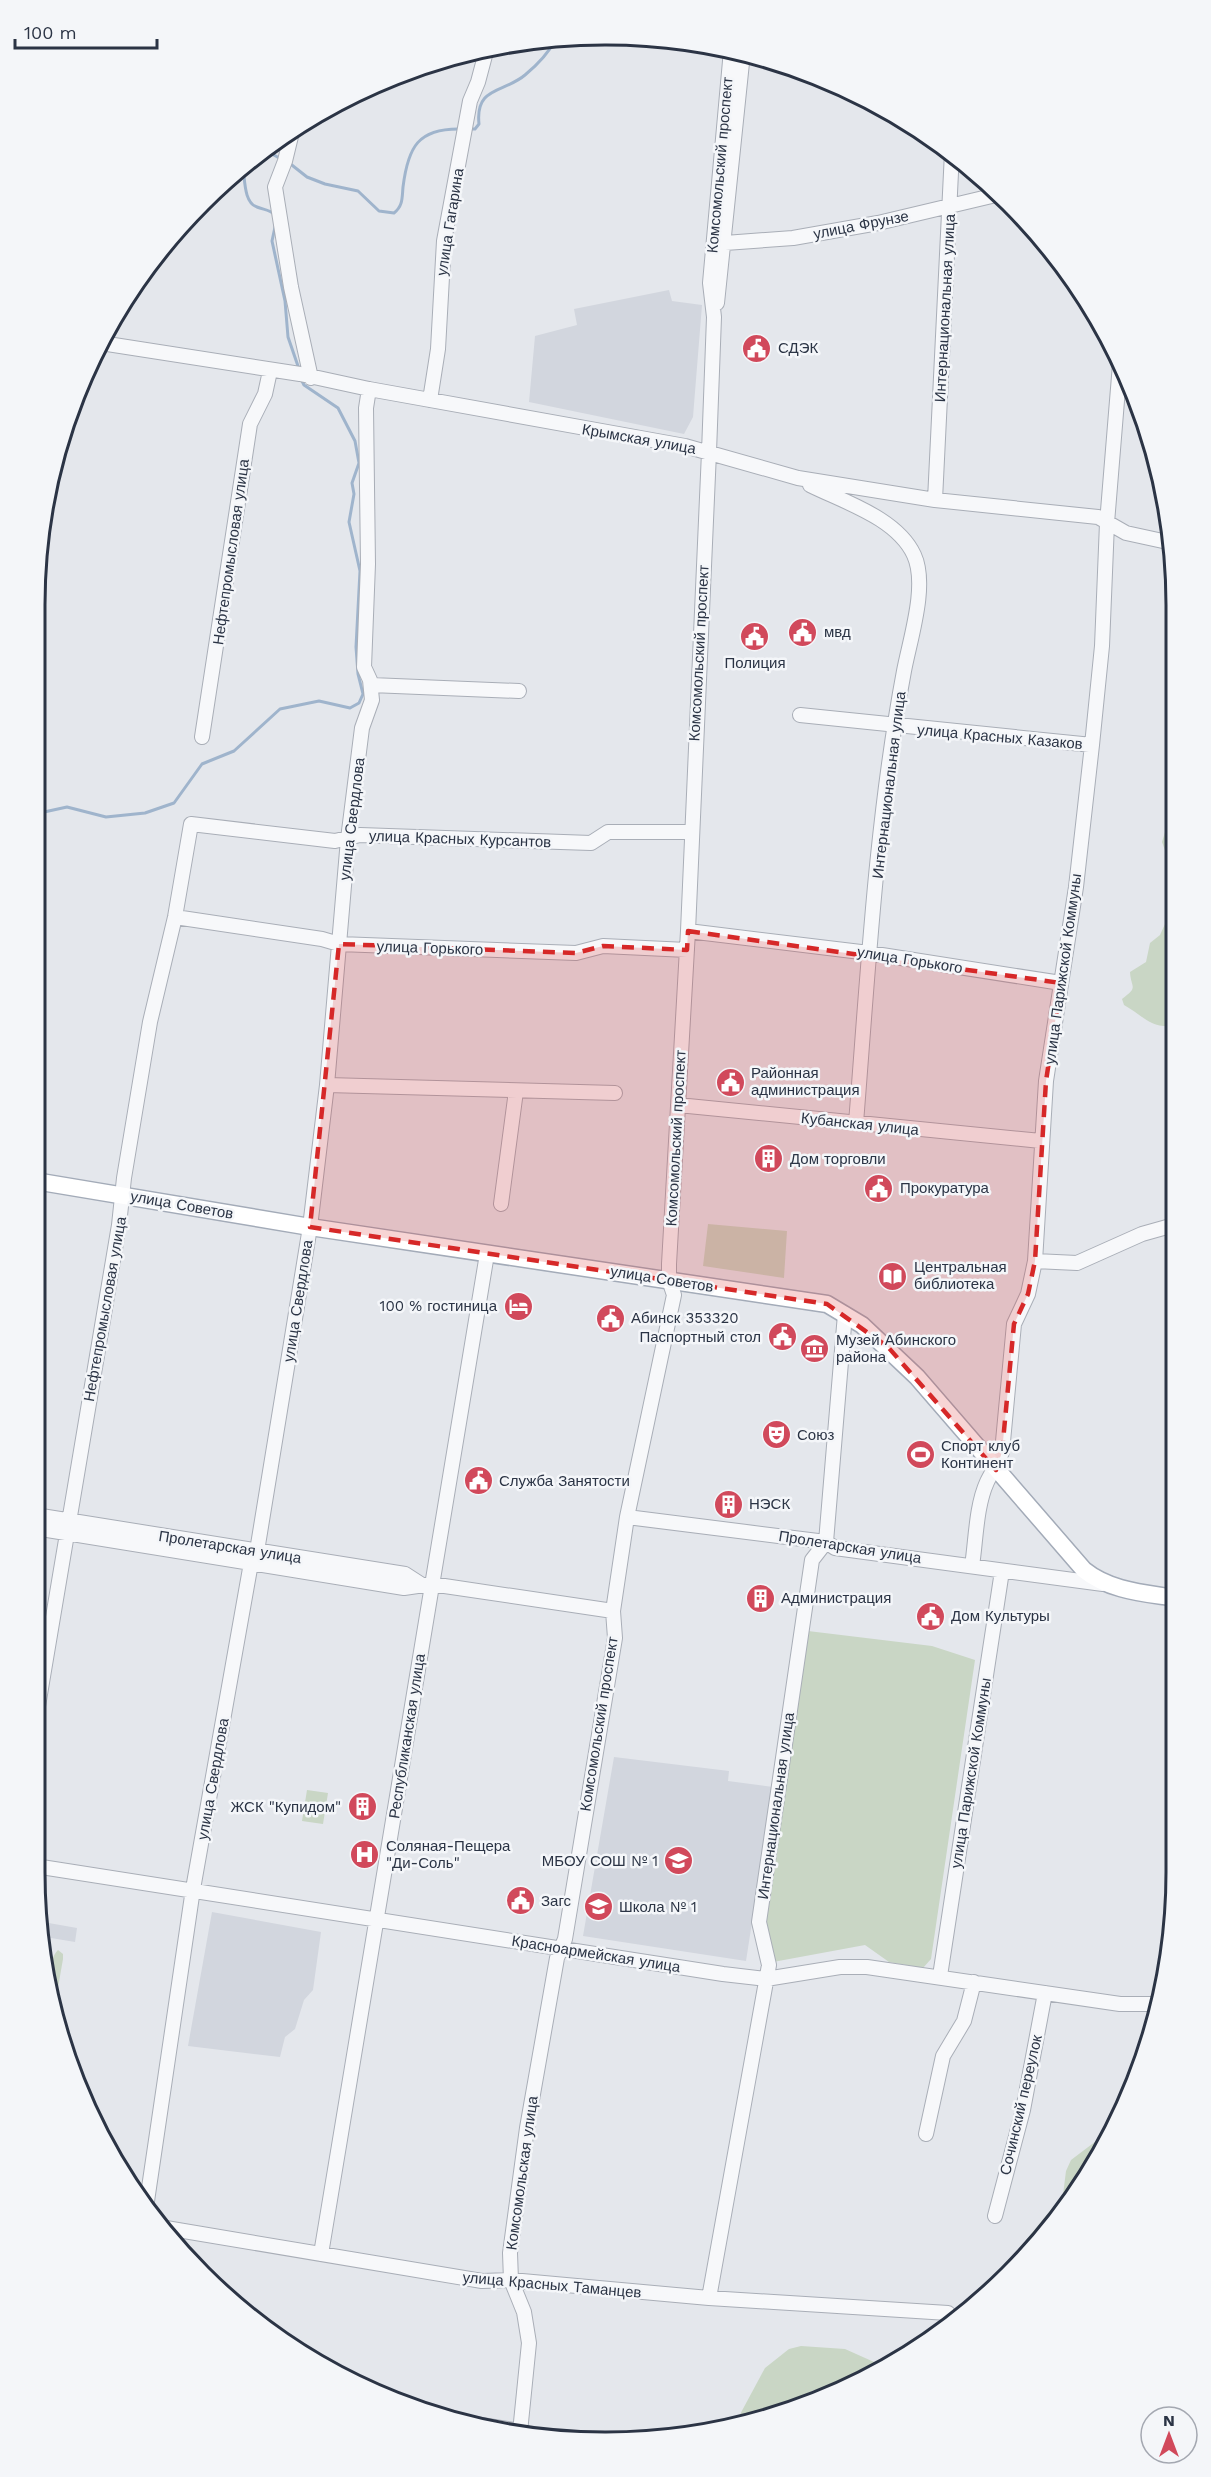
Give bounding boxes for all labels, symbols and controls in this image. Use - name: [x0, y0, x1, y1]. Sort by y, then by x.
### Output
- scale bar: [15, 12, 158, 50]
- text: 100 m: [24, 22, 77, 43]
- street label: Комсомольский проспект: [703, 76, 737, 254]
- street label: улица Гагарина: [433, 166, 468, 277]
- street label: улица Фрунзе: [812, 207, 910, 243]
- street label: Интернациональная улица: [931, 213, 959, 403]
- public building icon: СДЭК: [741, 332, 773, 364]
- place label: СДЭК: [778, 339, 818, 357]
- street label: Крымская улица: [581, 420, 698, 458]
- street label: Нефтепромысловая улица: [209, 457, 253, 646]
- street label: Комсомольский проспект: [685, 564, 713, 742]
- public building icon: мвд: [787, 616, 819, 648]
- public building icon: Полиция: [739, 620, 771, 652]
- place label: мвд: [824, 623, 851, 641]
- place label: Полиция: [724, 654, 786, 672]
- street label: Интернациональная улица: [869, 690, 910, 880]
- street label: улица Красных Казаков: [916, 721, 1084, 753]
- street label: улица Свердлова: [336, 756, 369, 881]
- street label: улица Красных Курсантов: [368, 827, 552, 851]
- street label: улица Парижской Коммуны: [1041, 872, 1085, 1066]
- street label: улица Горького: [376, 937, 484, 959]
- street label: улица Горького: [856, 943, 964, 977]
- street label: Комсомольский проспект: [662, 1049, 690, 1227]
- place label: Районная администрация: [751, 1064, 860, 1099]
- public building icon: Районная администрация: [714, 1066, 746, 1098]
- street label: Кубанская улица: [800, 1109, 921, 1139]
- building icon: Дом торговли: [753, 1143, 785, 1175]
- place label: Дом торговли: [790, 1150, 886, 1168]
- public building icon: Прокуратура: [863, 1172, 895, 1204]
- place label: Прокуратура: [900, 1179, 990, 1197]
- street label: улица Советов: [129, 1187, 235, 1223]
- street label: Нефтепромысловая улица: [80, 1214, 130, 1403]
- street label: улица Свердлова: [279, 1238, 317, 1363]
- place label: Центральная библиотека: [914, 1258, 1007, 1293]
- library icon: Центральная библиотека: [877, 1260, 909, 1292]
- street label: улица Советов: [609, 1262, 715, 1296]
- hotel icon: 100 % гостиница: [502, 1290, 534, 1322]
- place label: 100 % гостиница: [380, 1297, 498, 1315]
- public building icon: Абинск 353320: [594, 1302, 626, 1334]
- place label: Абинск 353320: [631, 1309, 738, 1327]
- public building icon: Паспортный стол: [766, 1321, 798, 1353]
- place label: Паспортный стол: [640, 1328, 761, 1346]
- place label: Музей Абинского района: [836, 1331, 956, 1366]
- museum icon: Музей Абинского района: [799, 1333, 831, 1365]
- theatre icon: Союз: [760, 1419, 792, 1451]
- place label: Союз: [797, 1426, 834, 1444]
- place label: Спорт клуб Континент: [941, 1437, 1020, 1472]
- sports icon: Спорт клуб Континент: [904, 1439, 936, 1471]
- public building icon: Служба Занятости: [462, 1465, 494, 1497]
- place label: Служба Занятости: [499, 1472, 630, 1490]
- building icon: НЭСК: [712, 1488, 744, 1520]
- place label: НЭСК: [749, 1495, 790, 1513]
- street label: Пролетарская улица: [157, 1527, 303, 1567]
- street label: Пролетарская улица: [777, 1527, 923, 1567]
- building icon: Администрация: [744, 1582, 776, 1614]
- place label: Администрация: [781, 1589, 891, 1607]
- public building icon: Дом Культуры: [914, 1600, 946, 1632]
- place label: Дом Культуры: [951, 1607, 1050, 1625]
- street label: Комсомольский проспект: [576, 1635, 622, 1813]
- street label: Республиканская улица: [385, 1652, 429, 1820]
- street label: улица Парижской Коммуны: [947, 1676, 995, 1870]
- street label: Интернациональная улица: [754, 1711, 798, 1901]
- street label: улица Свердлова: [193, 1716, 233, 1841]
- building icon: ЖСК "Купидом": [346, 1791, 378, 1823]
- place label: ЖСК "Купидом": [230, 1798, 341, 1816]
- place label: Соляная-Пещера "Ди-Соль": [386, 1837, 511, 1872]
- hospital icon: Соляная-Пещера "Ди-Соль": [349, 1839, 381, 1871]
- school or university icon: МБОУ СОШ № 1: [663, 1845, 695, 1877]
- place label: МБОУ СОШ № 1: [542, 1852, 658, 1870]
- public building icon: Загс: [504, 1885, 536, 1917]
- school or university icon: Школа № 1: [582, 1891, 614, 1923]
- place label: Загс: [541, 1892, 572, 1910]
- place label: Школа № 1: [619, 1898, 697, 1916]
- street label: Красноармейская улица: [510, 1932, 682, 1976]
- street label: Сочинский переулок: [996, 2033, 1046, 2177]
- street label: Комсомольская улица: [502, 2094, 542, 2251]
- street label: улица Красных Таманцев: [462, 2268, 642, 2302]
- north arrow: [1139, 2405, 1199, 2465]
- text: N: [1163, 2411, 1175, 2430]

